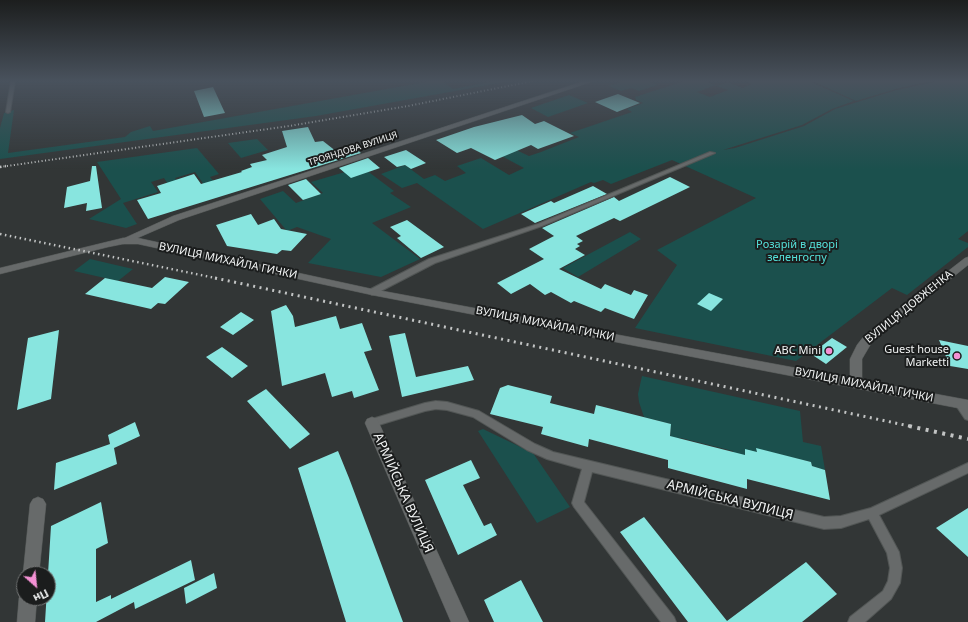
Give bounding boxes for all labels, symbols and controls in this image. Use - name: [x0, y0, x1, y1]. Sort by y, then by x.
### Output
- street label: ТРОЯНДОВА ВУЛИЦЯ: [307, 129, 399, 169]
- park label: Розарій в дворі зеленгоспу: [756, 238, 838, 264]
- street label: ВУЛИЦЯ МИХАЙЛА ГИЧКИ: [158, 240, 298, 282]
- street label: ВУЛИЦЯ ДОВЖЕНКА: [863, 268, 955, 346]
- street label: ВУЛИЦЯ МИХАЙЛА ГИЧКИ: [474, 304, 616, 344]
- place label: Guest house Marketti: [884, 343, 949, 369]
- place label: ABC Mini: [775, 344, 821, 358]
- marker: ABC Mini: [824, 346, 834, 356]
- marker: Guest house Marketti: [952, 351, 962, 361]
- street label: ВУЛИЦЯ МИХАЙЛА ГИЧКИ: [793, 365, 935, 405]
- street label: АРМІЙСЬКА ВУЛИЦЯ: [370, 431, 436, 555]
- street label: АРМІЙСЬКА ВУЛИЦЯ: [665, 477, 795, 523]
- north arrow: [16, 566, 56, 606]
- text: Пн: [31, 586, 52, 606]

